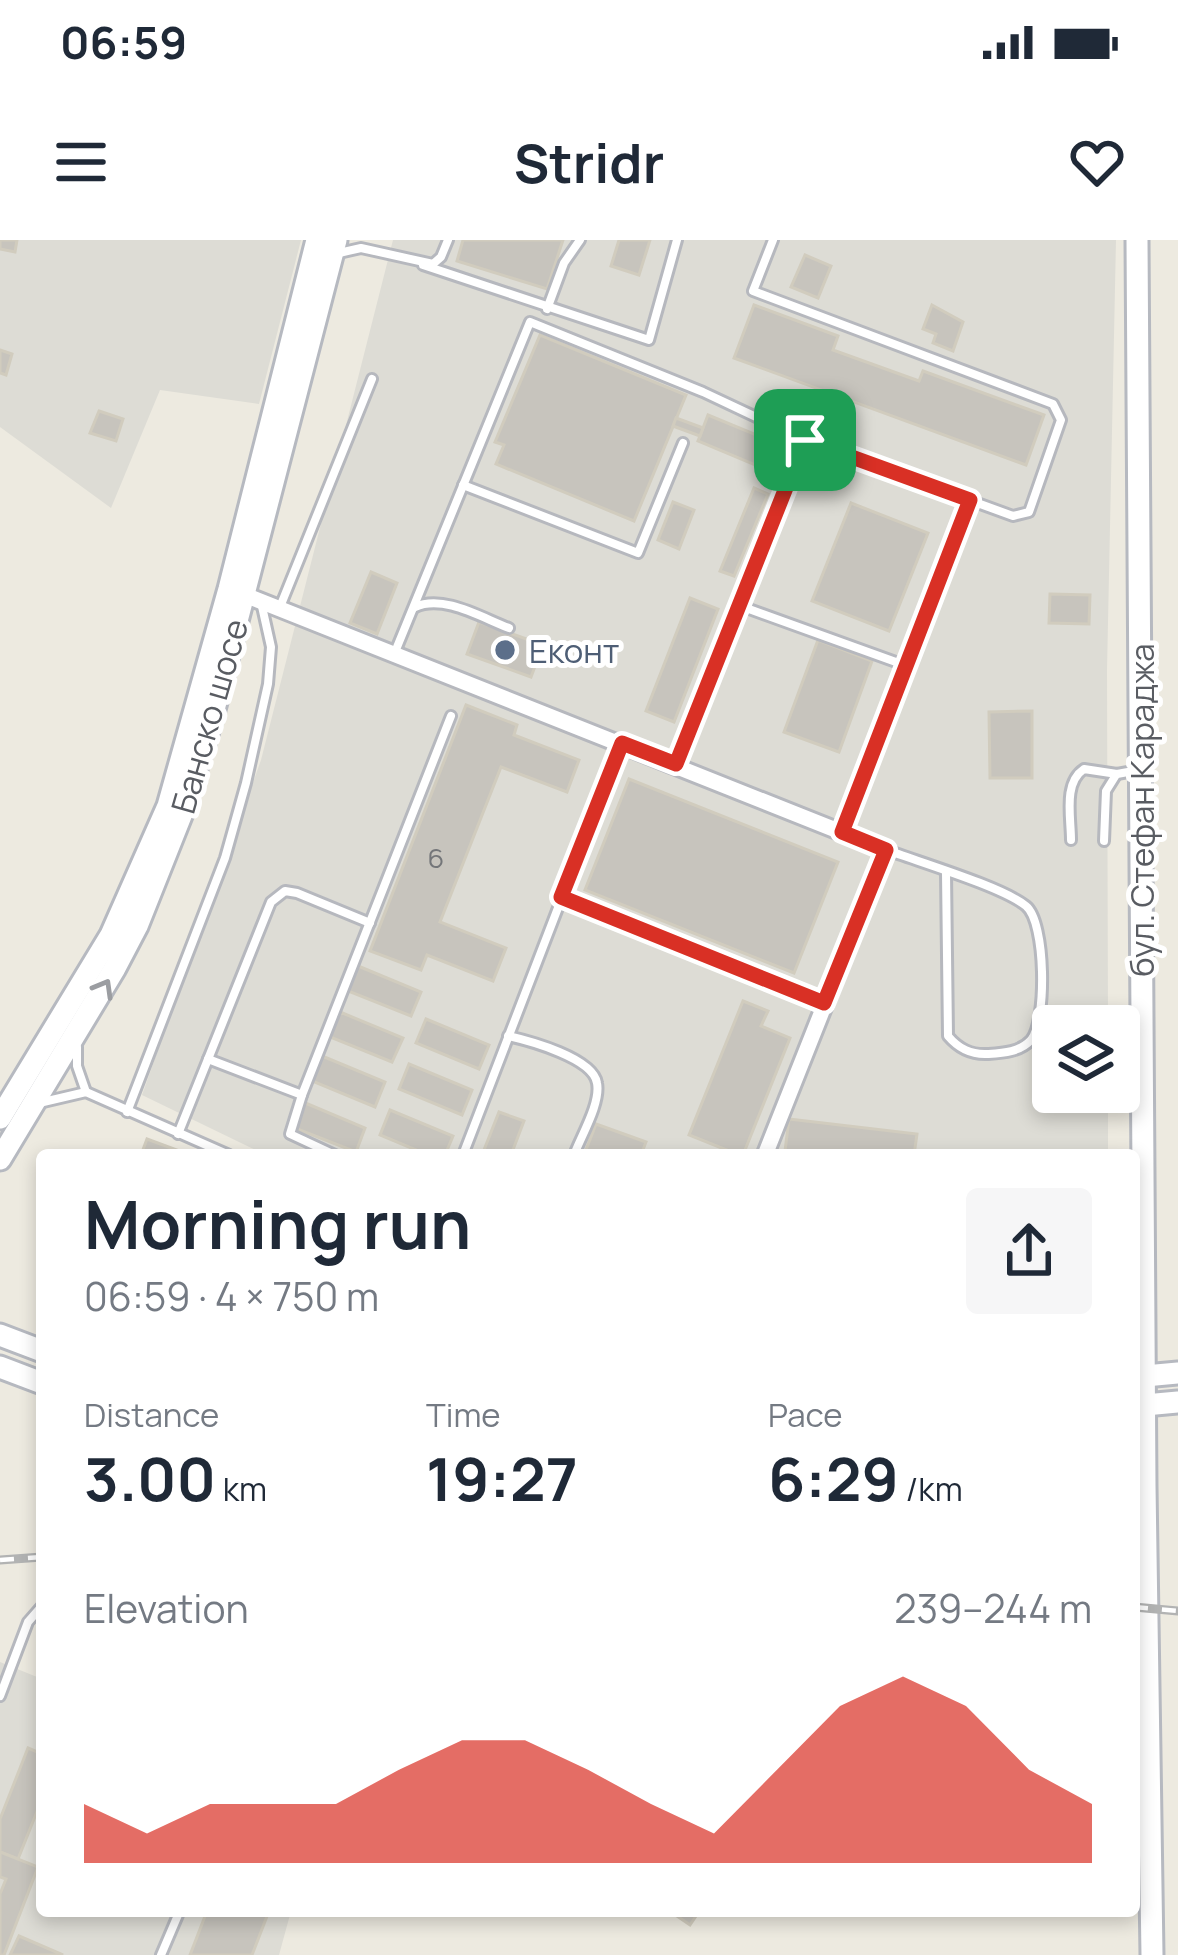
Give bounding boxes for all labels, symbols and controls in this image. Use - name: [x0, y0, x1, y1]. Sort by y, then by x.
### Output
- text: 06:59: [60, 11, 187, 73]
- text: Stridr: [514, 125, 664, 199]
- icon: menu: [48, 129, 114, 195]
- icon: heart: [1064, 129, 1130, 195]
- pin: [754, 389, 856, 491]
- icon: arrive: [772, 407, 838, 473]
- street label: Банско шосе: [160, 614, 258, 818]
- place label: Еконт: [529, 628, 620, 673]
- marker: Еконт: [492, 637, 518, 663]
- street label: бул. Стефан Караджа: [1119, 643, 1164, 977]
- house number: 6: [428, 839, 444, 876]
- one-way arrow: [90, 979, 113, 1000]
- map controls: [1032, 1005, 1140, 1113]
- button: layers: [1032, 1005, 1140, 1113]
- text: Morning run: [84, 1179, 471, 1269]
- button: share: [966, 1188, 1092, 1314]
- text: 06:59 · 4 × 750 m: [84, 1269, 379, 1323]
- text: Distance: [84, 1392, 219, 1437]
- text: Time: [426, 1392, 501, 1437]
- text: Pace: [768, 1392, 843, 1437]
- text: 3.00: [84, 1437, 216, 1519]
- text: 19:27: [426, 1437, 578, 1519]
- text: 6:29: [768, 1437, 899, 1519]
- text: km: [216, 1466, 267, 1511]
- text: /km: [899, 1466, 963, 1511]
- text: Elevation: [84, 1581, 249, 1635]
- text: 239–244 m: [894, 1581, 1092, 1635]

